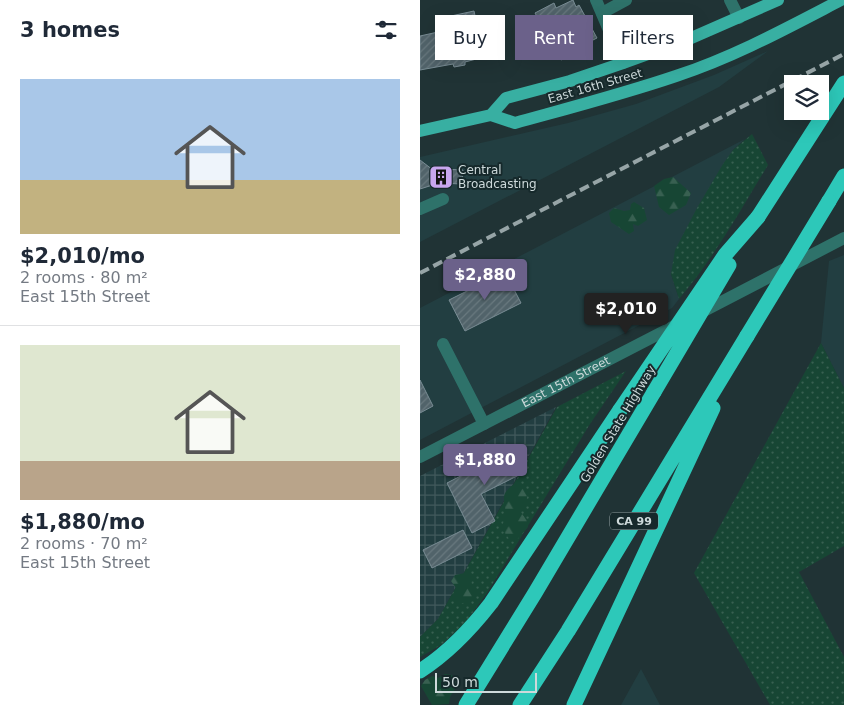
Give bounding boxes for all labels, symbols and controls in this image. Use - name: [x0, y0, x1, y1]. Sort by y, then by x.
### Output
- chip: Buy: [435, 15, 505, 60]
- chip: Rent: [515, 15, 593, 60]
- chip: Filters: [603, 15, 693, 60]
- icon: filters: [372, 16, 400, 44]
- text: 3 homes: [20, 18, 120, 42]
- street label: East 16th Street: [546, 66, 644, 106]
- map controls: [784, 75, 829, 120]
- button: layers: [784, 75, 829, 120]
- icon: home: [165, 112, 255, 202]
- place label: Central Broadcasting: [458, 163, 537, 191]
- building icon: Central Broadcasting: [428, 164, 454, 190]
- text: $2,010/mo: [20, 244, 145, 268]
- pin: $2,880: [444, 258, 526, 301]
- text: $2,880: [454, 265, 516, 284]
- text: 2 rooms · 80 m²: [20, 268, 148, 287]
- text: East 15th Street: [20, 287, 150, 306]
- pin: $2,010: [585, 292, 667, 335]
- text: $2,010: [595, 299, 657, 318]
- street label: East 15th Street: [519, 353, 613, 410]
- street label: Golden State Highway: [578, 363, 658, 485]
- icon: home: [165, 377, 255, 467]
- pin: $1,880: [444, 444, 526, 486]
- text: $1,880: [454, 450, 516, 469]
- text: $1,880/mo: [20, 510, 145, 534]
- road number: CA 99: [610, 512, 658, 530]
- text: 2 rooms · 70 m²: [20, 534, 148, 553]
- text: East 15th Street: [20, 553, 150, 572]
- scale bar: [435, 670, 538, 693]
- text: 50 m: [442, 674, 478, 690]

